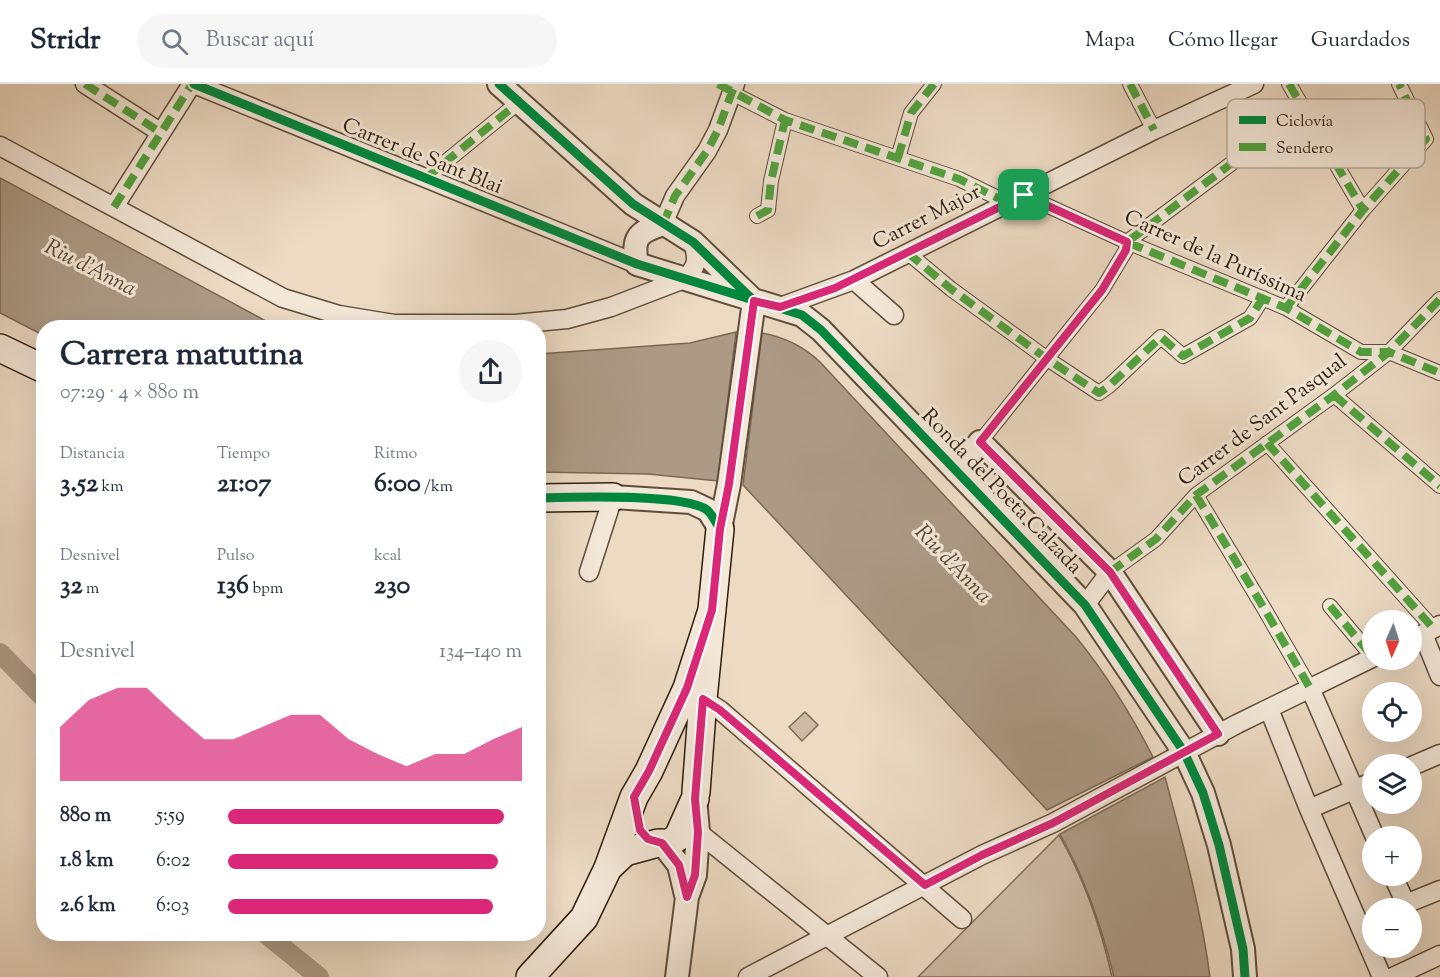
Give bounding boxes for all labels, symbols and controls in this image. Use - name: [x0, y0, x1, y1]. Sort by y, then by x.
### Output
- search box: [137, 14, 557, 68]
- text: Stridr: [30, 21, 101, 61]
- icon: search: [158, 25, 191, 58]
- text: Buscar aquí: [206, 25, 314, 57]
- text: Mapa: [1085, 26, 1135, 56]
- text: Cómo llegar: [1168, 26, 1278, 56]
- text: Guardados: [1311, 26, 1410, 56]
- legend: [1227, 99, 1425, 168]
- street label: Carrer de Sant Blai: [337, 111, 507, 203]
- text: Ciclovía: [1276, 111, 1334, 134]
- text: Sendero: [1276, 138, 1334, 161]
- pin: [998, 169, 1049, 220]
- street label: Carrer Major: [868, 178, 986, 258]
- icon: arrive: [1007, 178, 1040, 211]
- street label: Carrer de la Puríssima: [1119, 203, 1311, 311]
- water label: Riu d'Anna: [38, 232, 142, 306]
- text: Carrera matutina: [60, 332, 303, 380]
- button: share: [459, 340, 522, 403]
- street label: Carrer de Sant Pasqual: [1172, 347, 1354, 495]
- text: 07:29 · 4 × 880 m: [60, 379, 199, 408]
- street label: Ronda del Poeta Calzada: [914, 402, 1089, 582]
- text: Distancia: [60, 443, 125, 466]
- text: Tiempo: [217, 443, 270, 466]
- text: Ritmo: [374, 443, 417, 466]
- text: 3.52: [60, 466, 98, 503]
- text: 21:07: [217, 466, 271, 503]
- text: 6:00: [374, 466, 421, 503]
- text: km: [98, 476, 124, 499]
- text: /km: [421, 476, 453, 499]
- water label: Riu d'Anna: [906, 518, 998, 612]
- text: Desnivel: [60, 545, 120, 568]
- text: Pulso: [217, 545, 255, 568]
- text: kcal: [374, 545, 402, 568]
- text: 32: [60, 568, 83, 605]
- text: 136: [217, 568, 249, 605]
- text: 230: [374, 568, 410, 605]
- text: m: [83, 578, 99, 601]
- text: bpm: [249, 578, 283, 601]
- north arrow: [1362, 610, 1422, 670]
- map controls: [1362, 610, 1422, 958]
- text: Desnivel: [60, 638, 135, 667]
- text: 134–140 m: [439, 638, 522, 667]
- button: locate: [1362, 682, 1422, 742]
- button: layers: [1362, 754, 1422, 814]
- text: 880 m: [60, 802, 111, 831]
- text: 5:59: [156, 802, 185, 831]
- button: +: [1362, 826, 1422, 886]
- text: 1.8 km: [60, 847, 114, 876]
- text: 6:02: [156, 847, 190, 876]
- text: 2.6 km: [60, 892, 116, 921]
- text: 6:03: [156, 892, 189, 921]
- button: −: [1362, 898, 1422, 958]

